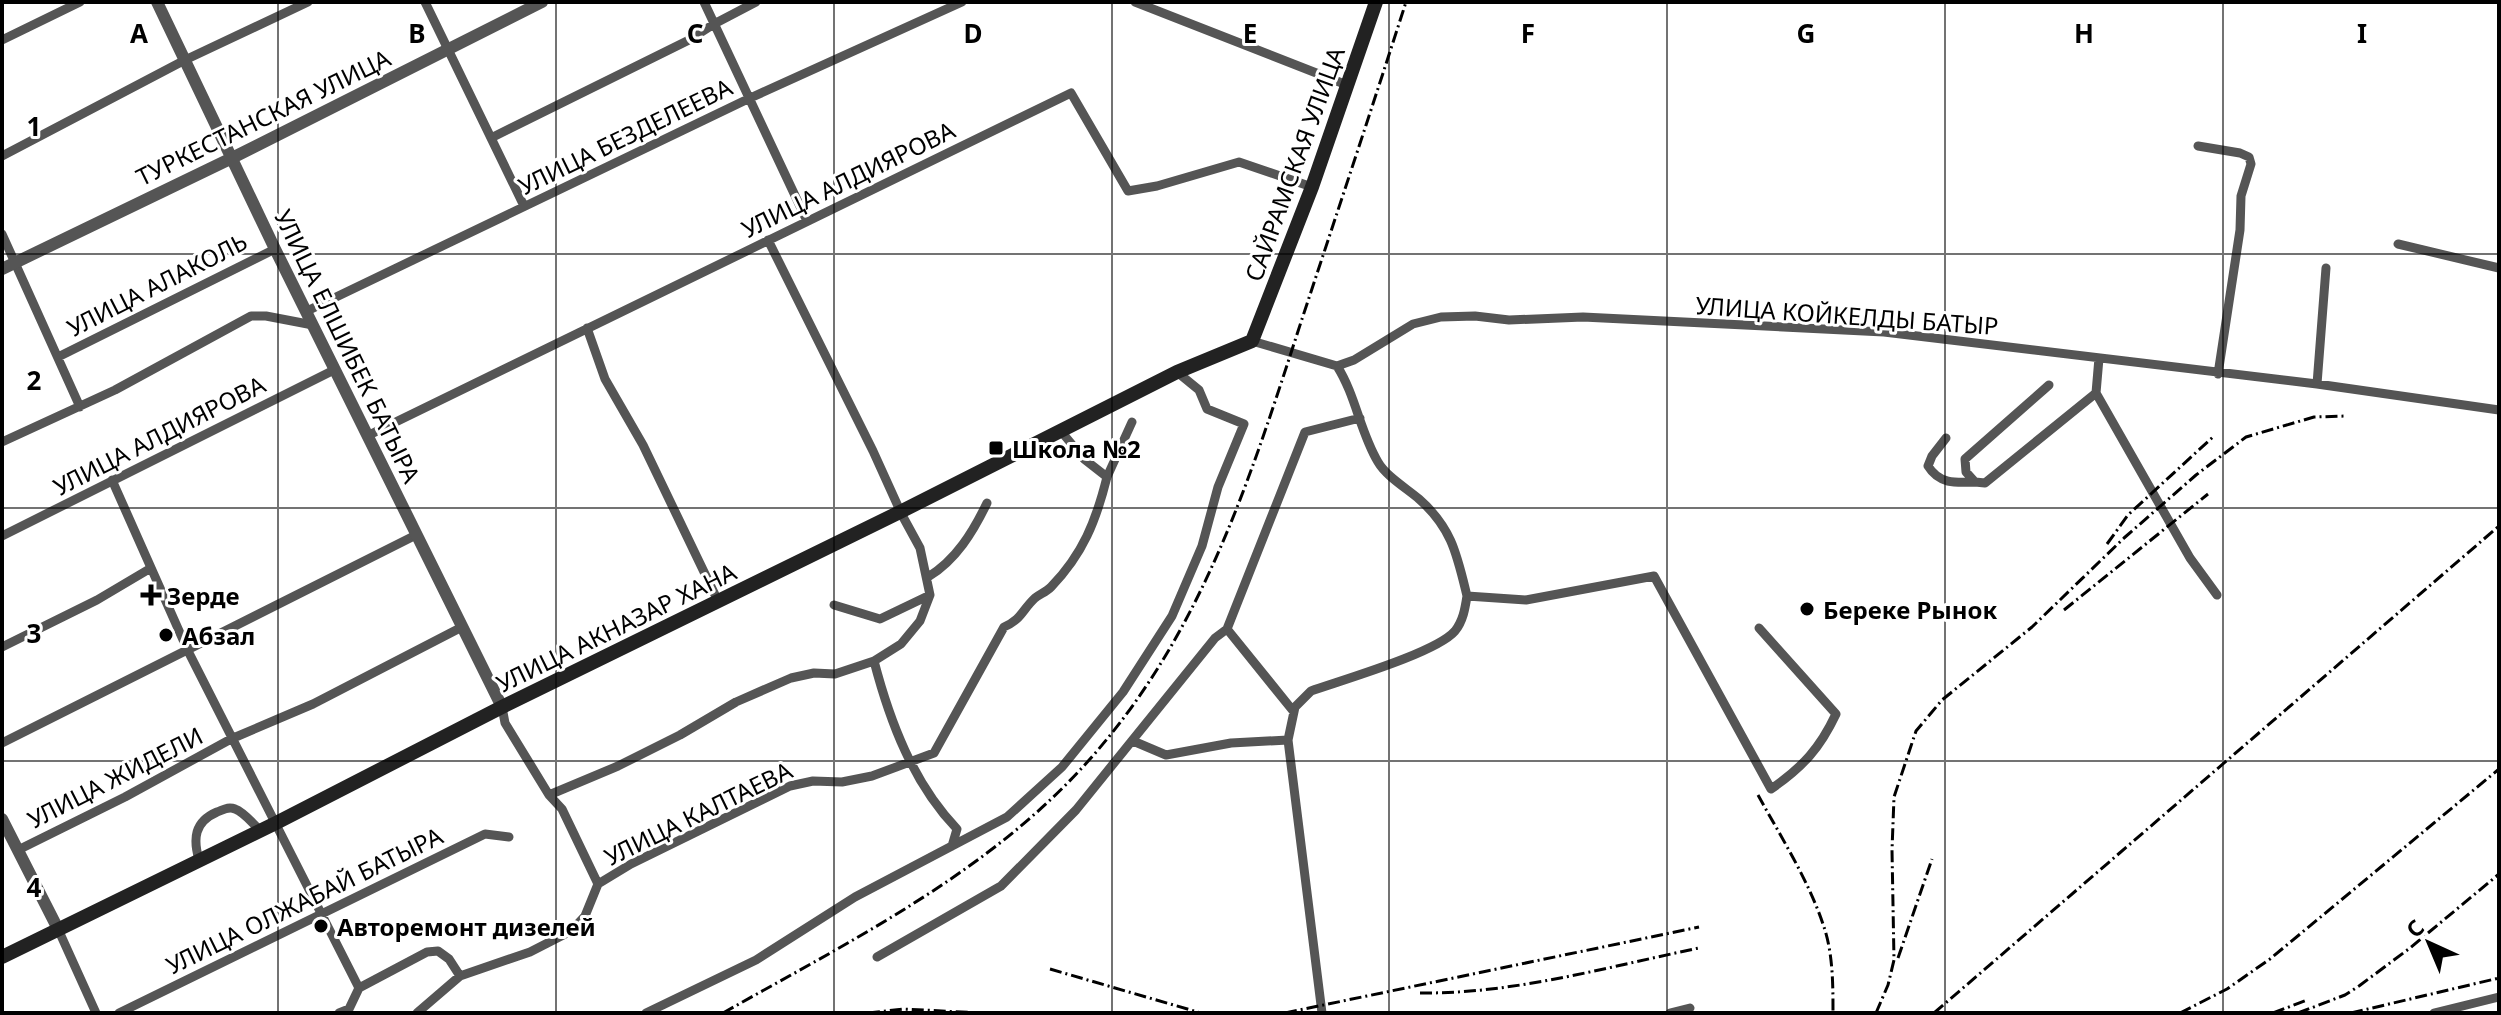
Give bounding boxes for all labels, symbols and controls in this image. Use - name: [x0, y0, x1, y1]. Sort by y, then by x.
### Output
- text: A: [130, 15, 148, 51]
- text: B: [408, 15, 426, 51]
- text: C: [687, 15, 703, 51]
- text: D: [963, 15, 983, 51]
- text: E: [1243, 15, 1257, 51]
- text: F: [1521, 15, 1535, 51]
- text: G: [1797, 15, 1815, 51]
- text: H: [2074, 15, 2094, 51]
- text: I: [2357, 15, 2367, 51]
- street label: ТУРКЕСТАНСКАЯ УЛИЦА: [130, 41, 396, 193]
- street label: САЙРАМСКАЯ УЛИЦА: [1236, 42, 1352, 286]
- street label: УЛИЦА БЕЗДЕЛЕЕВА: [513, 70, 738, 202]
- text: 1: [27, 108, 41, 144]
- street label: УЛИЦА АЛДИЯРОВА: [736, 113, 961, 245]
- street label: УЛИЦА ЕЛШИБЕК БАТЫРА: [267, 204, 429, 489]
- street label: УЛИЦА АЛАКОЛЬ: [61, 224, 253, 344]
- street label: УЛИЦА КОЙКЕЛДЫ БАТЫР: [1694, 288, 2000, 342]
- text: 2: [27, 362, 42, 398]
- street label: УЛИЦА АЛДИЯРОВА: [47, 367, 271, 503]
- place label: Школа №2: [1012, 432, 1141, 465]
- marker: Школа №2: [987, 439, 1005, 457]
- street label: УЛИЦА АКНАЗАР ХАНА: [491, 554, 742, 699]
- place label: Зерде: [167, 579, 240, 612]
- marker: Зерде: [142, 586, 160, 604]
- place label: Береке Рынок: [1823, 593, 1998, 626]
- marker: Береке Рынок: [1798, 600, 1816, 618]
- text: 3: [27, 615, 41, 651]
- place label: Абзал: [182, 619, 255, 652]
- marker: Абзал: [157, 626, 175, 644]
- street label: УЛИЦА ЖИДЕЛИ: [22, 719, 208, 835]
- street label: УЛИЦА КАЛТАЕВА: [599, 753, 798, 873]
- street label: УЛИЦА ОЛЖАБАЙ БАТЫРА: [160, 818, 448, 981]
- text: 4: [27, 869, 42, 905]
- north arrow: [2389, 903, 2469, 983]
- place label: Авторемонт дизелей: [337, 910, 596, 943]
- text: С: [2399, 912, 2430, 944]
- marker: Авторемонт дизелей: [312, 917, 330, 935]

